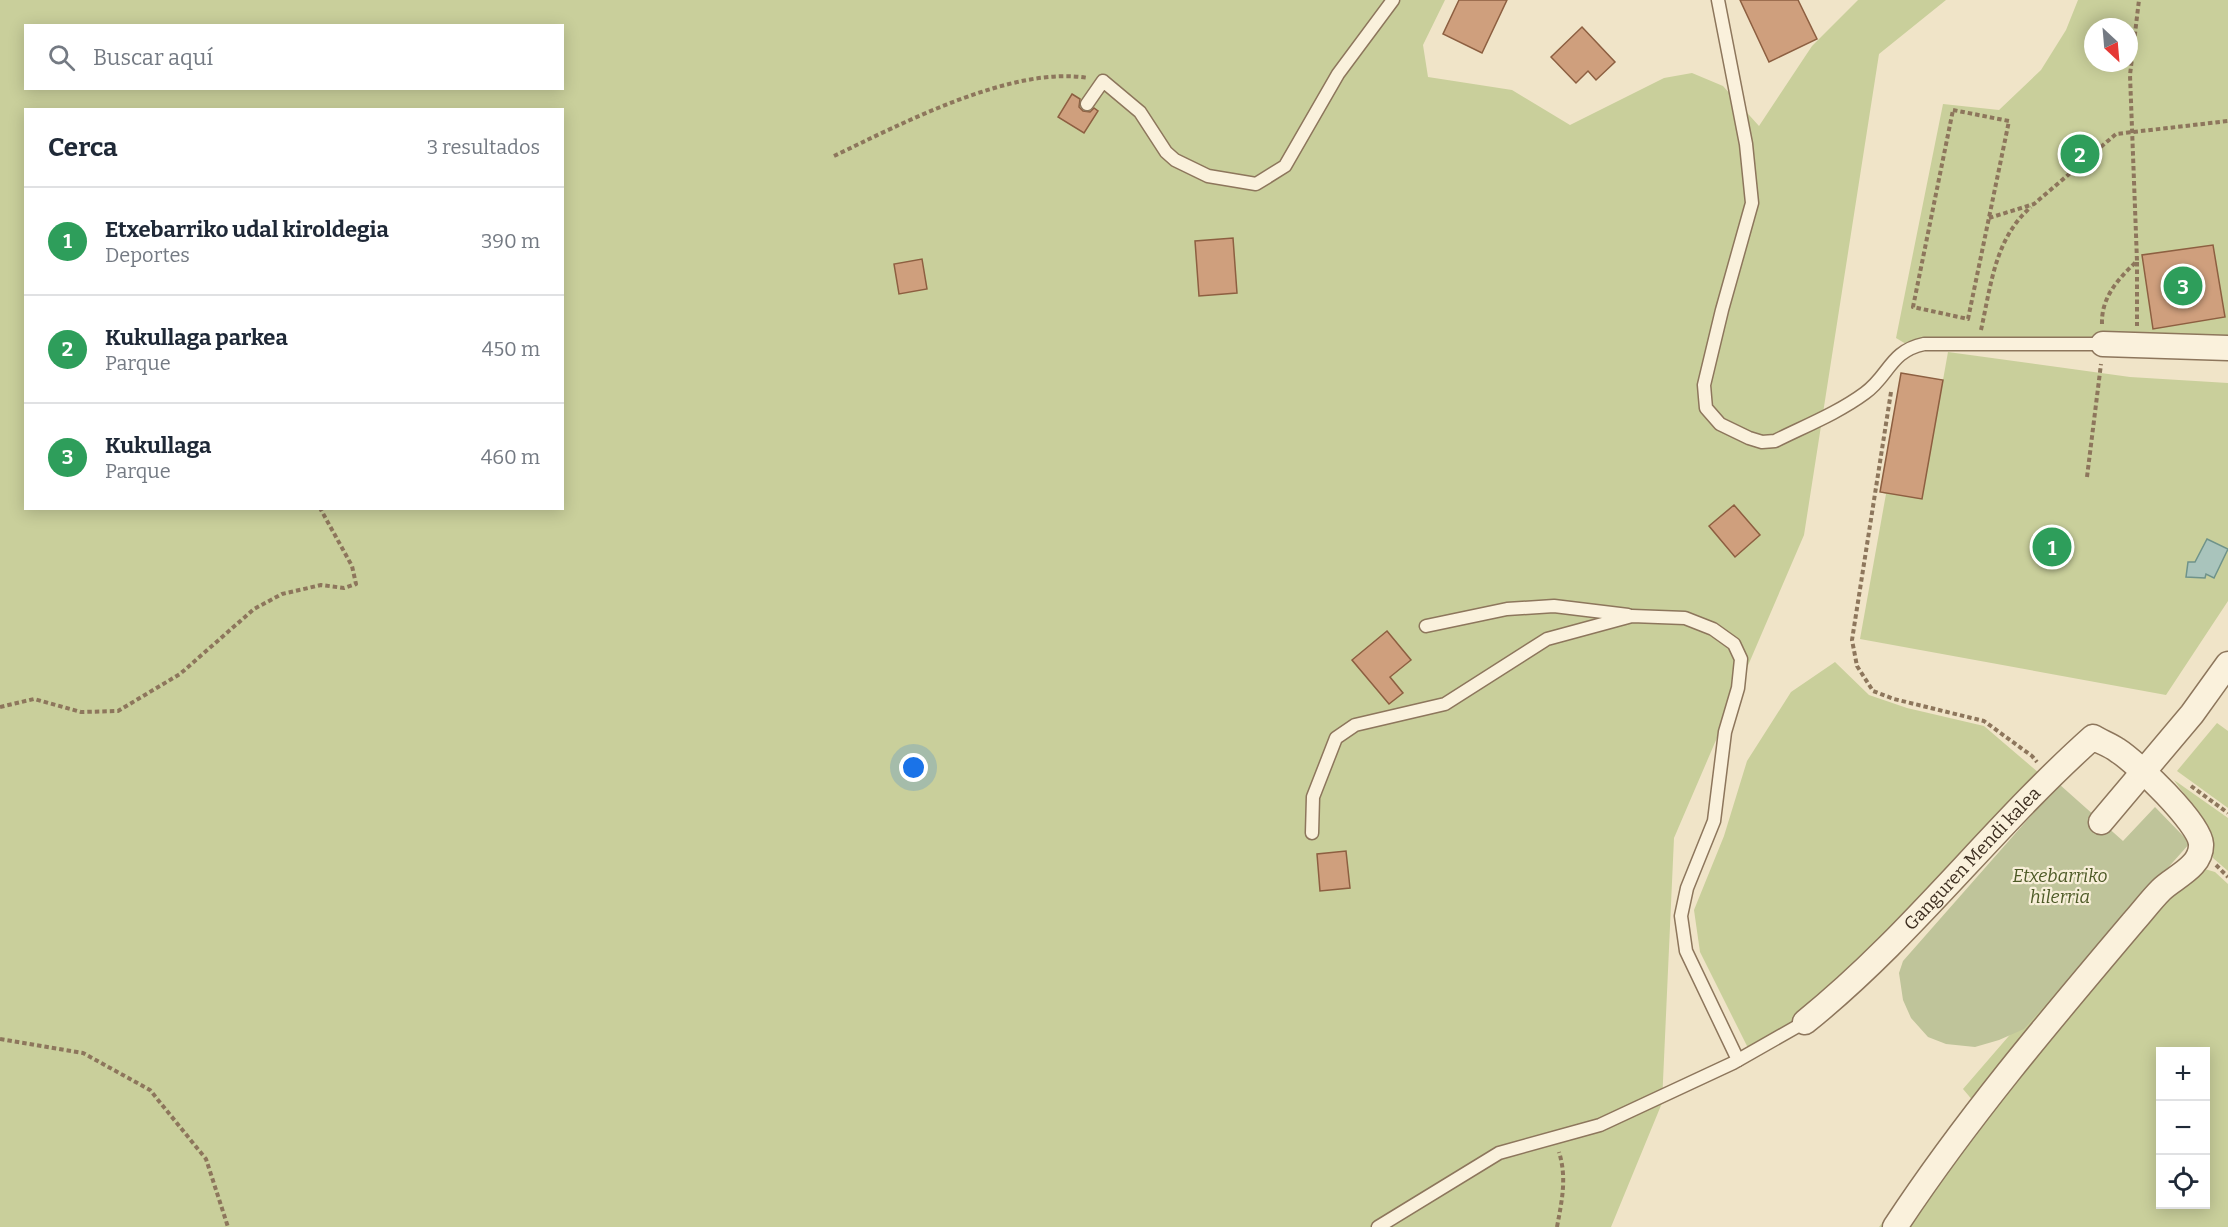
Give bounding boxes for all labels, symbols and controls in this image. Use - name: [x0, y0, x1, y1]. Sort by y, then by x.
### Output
- north arrow: [2084, 18, 2138, 72]
- search box: [24, 24, 564, 90]
- icon: search: [45, 41, 78, 74]
- text: Buscar aquí: [93, 44, 213, 71]
- text: Cerca: [48, 132, 118, 163]
- pin: 2: [2060, 132, 2100, 176]
- text: 3 resultados: [427, 135, 540, 159]
- text: Etxebarriko udal kiroldegia: [105, 216, 389, 243]
- text: 1: [63, 229, 72, 253]
- text: 390 m: [481, 229, 540, 253]
- text: Deportes: [105, 243, 190, 267]
- pin: 3: [2164, 264, 2202, 308]
- text: Kukullaga parkea: [105, 324, 288, 351]
- text: 2: [62, 337, 73, 361]
- text: 450 m: [482, 337, 540, 361]
- text: Parque: [105, 351, 171, 375]
- text: Kukullaga: [105, 432, 211, 459]
- text: 3: [62, 445, 73, 469]
- text: 460 m: [481, 445, 540, 469]
- text: Parque: [105, 459, 171, 483]
- pin: 1: [2032, 524, 2072, 570]
- your location: [899, 753, 928, 782]
- street label: Ganguren Mendi kalea: [1899, 782, 2045, 935]
- park label: Etxebarriko hilerria: [2013, 865, 2108, 908]
- map controls: [2156, 1047, 2210, 1209]
- button: +: [2156, 1047, 2210, 1101]
- button: −: [2156, 1101, 2210, 1155]
- button: locate: [2156, 1155, 2210, 1209]

